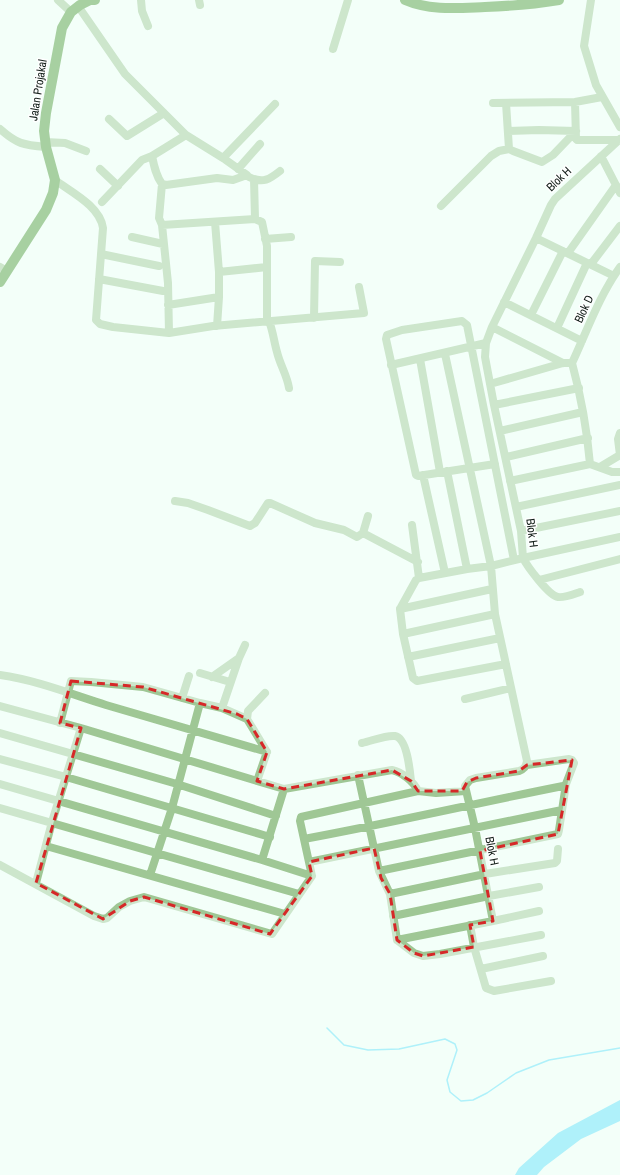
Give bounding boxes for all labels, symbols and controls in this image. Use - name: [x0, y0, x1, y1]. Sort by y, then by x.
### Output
- street label: Jalan Projakal: [25, 58, 51, 122]
- street label: Blok H: [543, 163, 575, 195]
- street label: Blok D: [571, 292, 597, 326]
- street label: Blok H: [522, 518, 542, 548]
- street label: Blok H: [481, 835, 503, 867]

